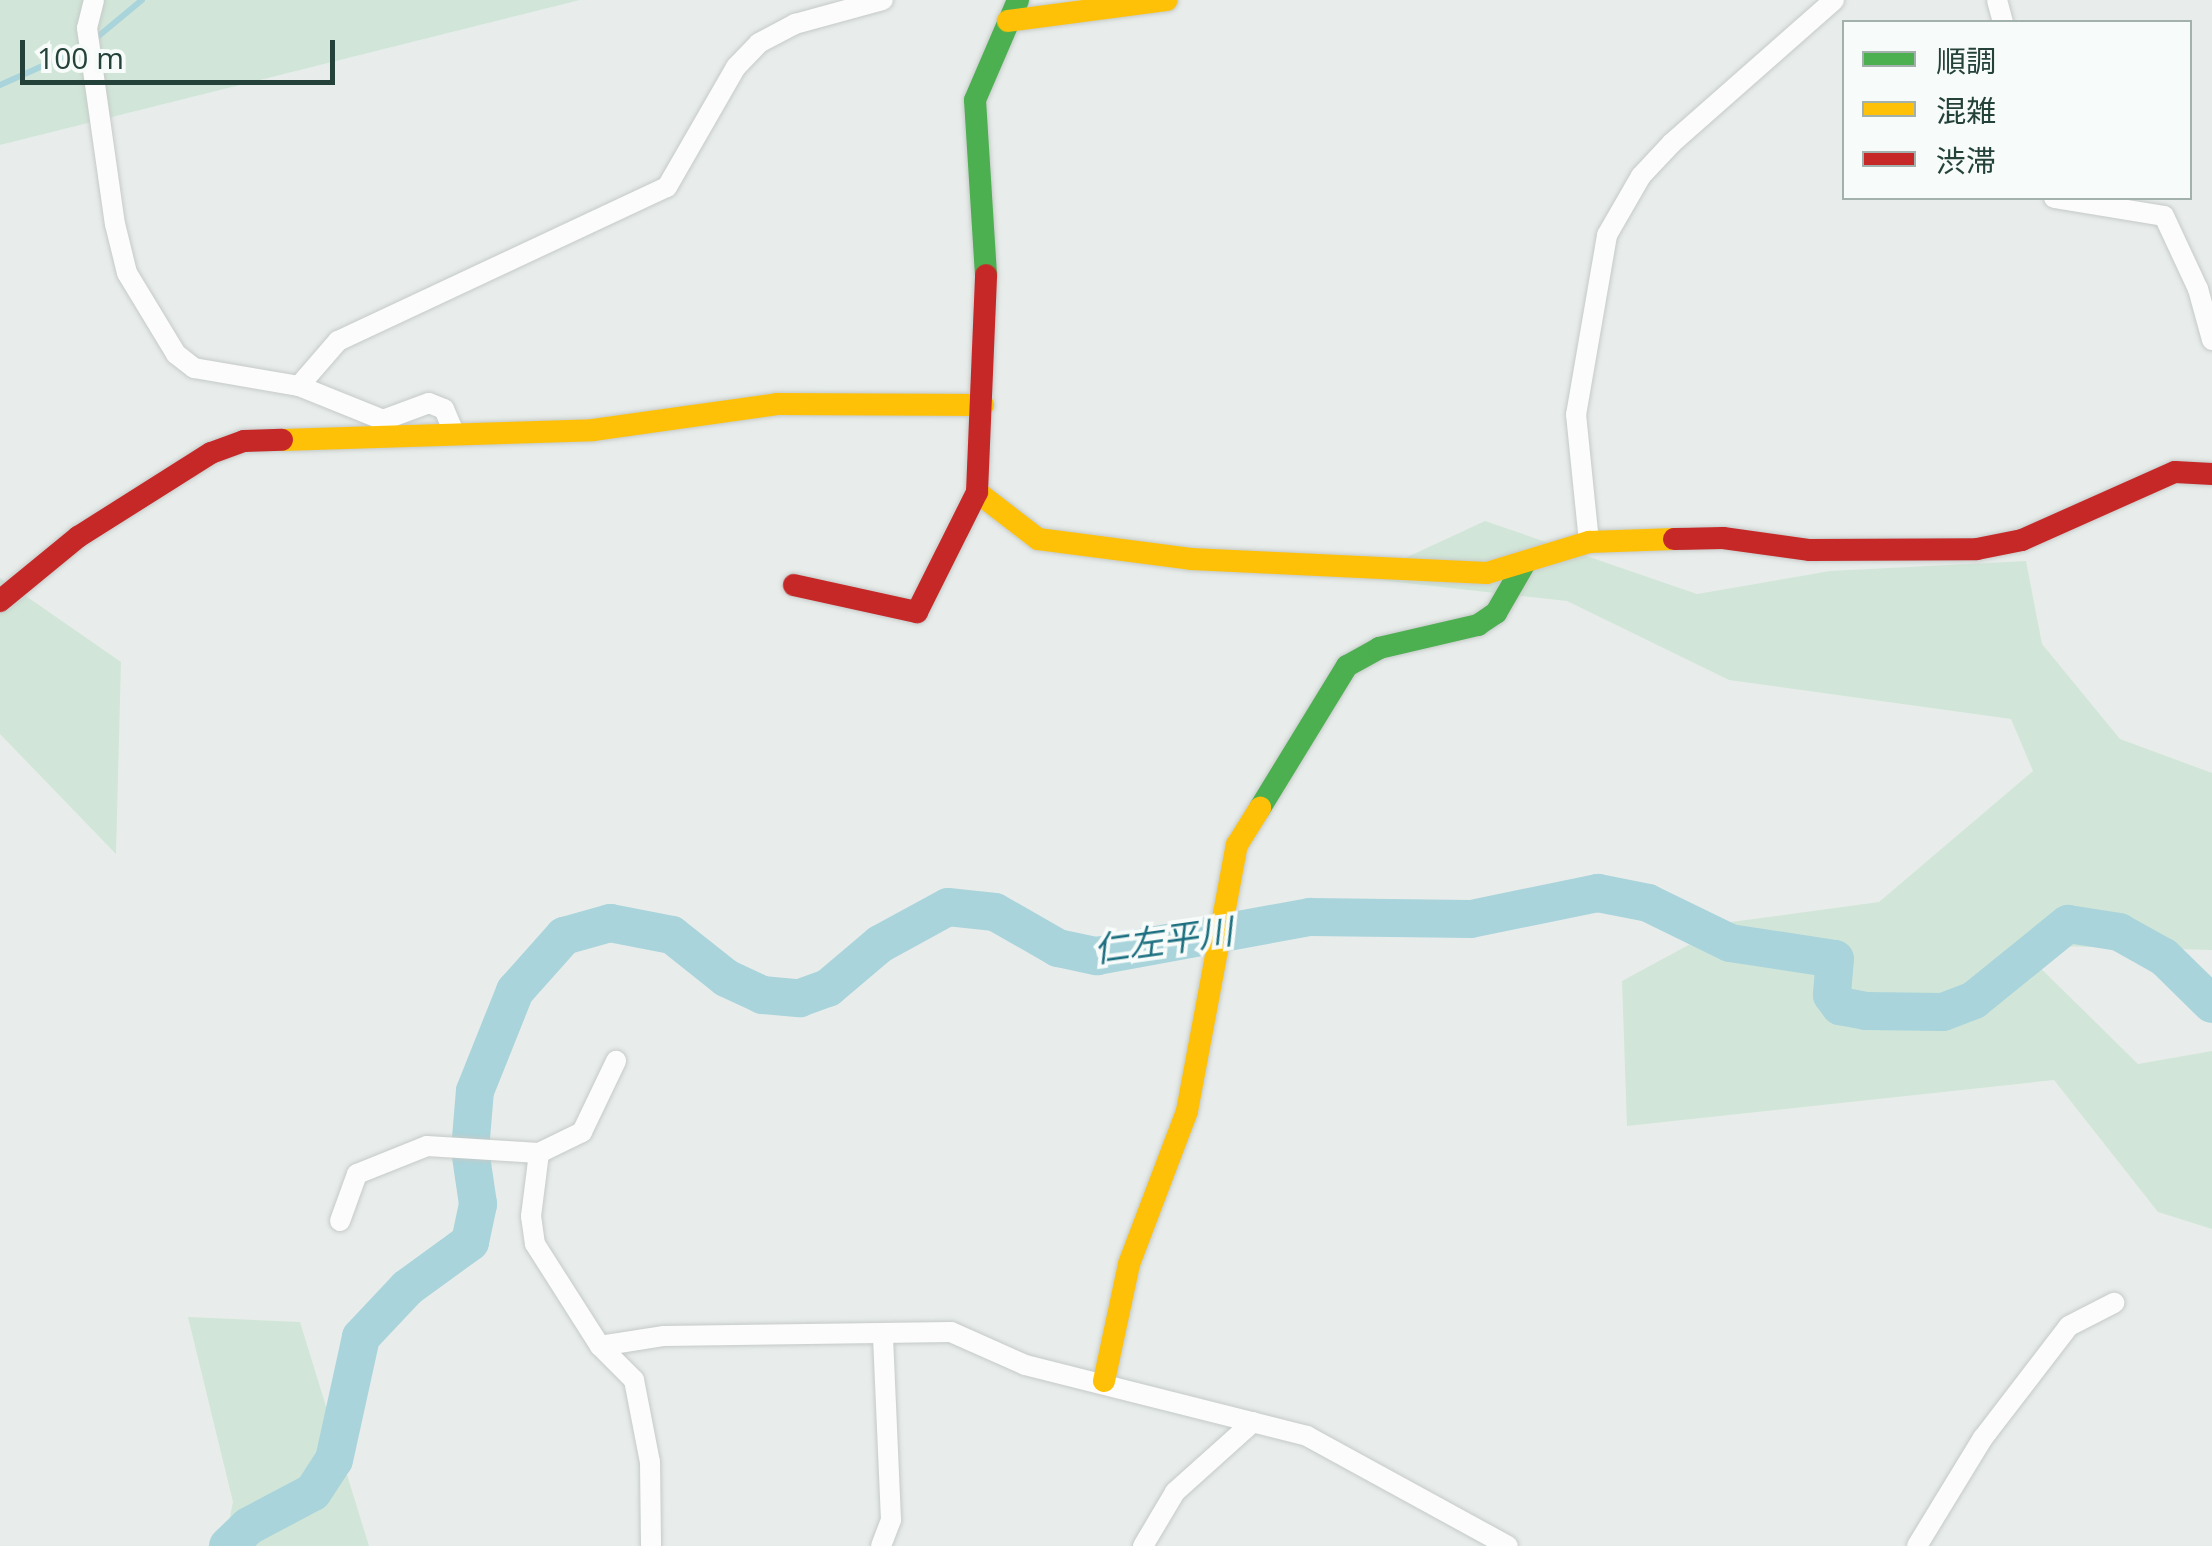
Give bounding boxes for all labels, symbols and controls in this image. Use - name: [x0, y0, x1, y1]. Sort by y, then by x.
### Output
- scale bar: [25, 20, 340, 82]
- legend: [1842, 20, 2192, 200]
- text: 100 m: [37, 37, 124, 78]
- text: 順調: [1936, 40, 1996, 81]
- text: 混雑: [1936, 90, 1996, 131]
- text: 渋滞: [1936, 140, 1996, 181]
- water label: 仁左平川: [1091, 909, 1235, 971]

